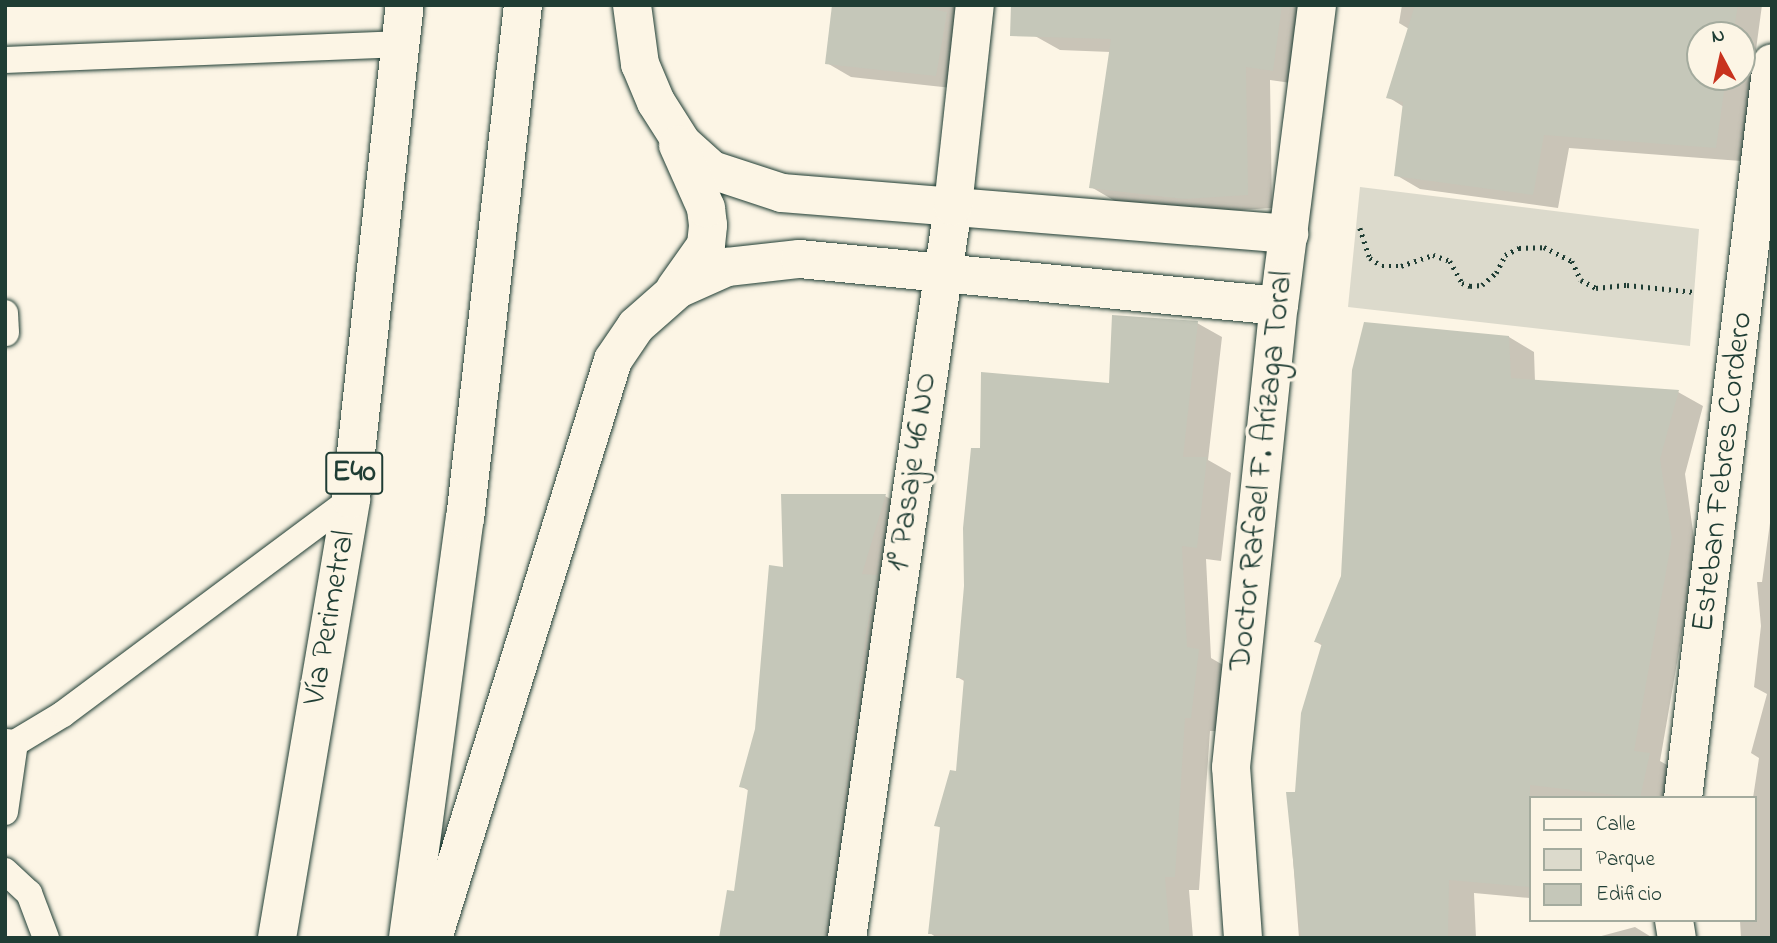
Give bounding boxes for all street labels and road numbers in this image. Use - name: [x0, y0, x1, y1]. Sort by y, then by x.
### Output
- street label: Doctor Rafael F. Arízaga Toral: [1223, 269, 1303, 673]
- street label: Esteban Febres Cordero: [1685, 310, 1763, 634]
- street label: 1° Pasaje 46 NO: [881, 370, 947, 574]
- road number: E40: [324, 446, 384, 500]
- street label: Vía Perimetral: [297, 528, 365, 708]

